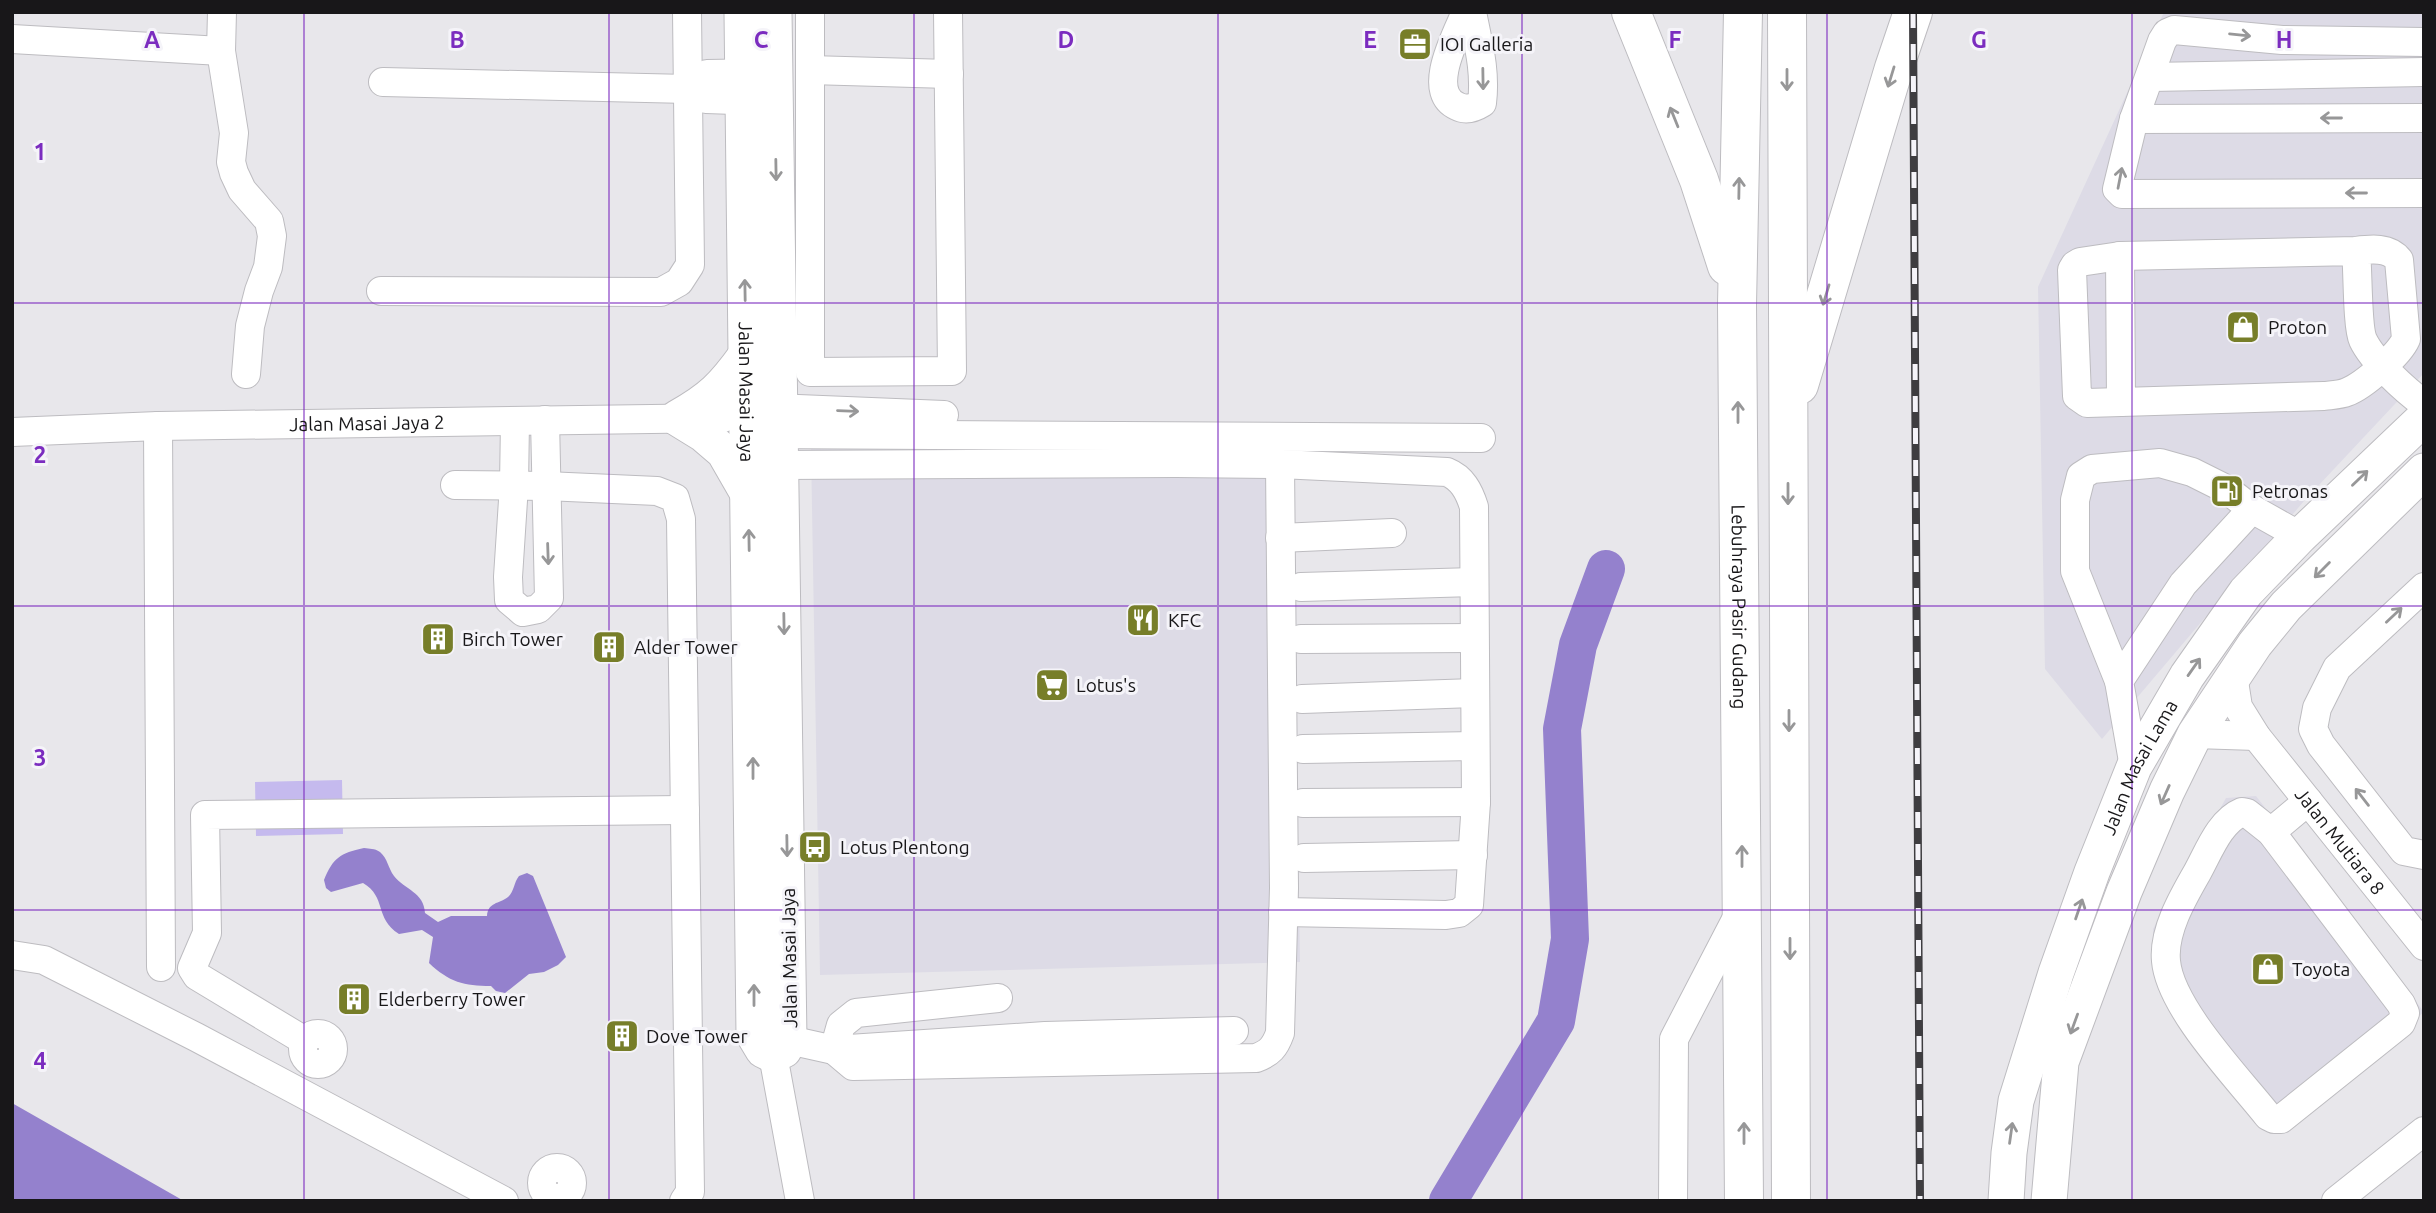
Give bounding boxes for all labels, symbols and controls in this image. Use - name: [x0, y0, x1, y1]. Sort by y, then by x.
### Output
- office icon: IOI Galleria: [1396, 25, 1434, 63]
- text: A: [144, 27, 160, 52]
- text: B: [449, 27, 465, 52]
- text: C: [754, 27, 769, 52]
- text: D: [1058, 27, 1074, 52]
- text: E: [1363, 27, 1377, 52]
- text: F: [1669, 27, 1682, 52]
- text: G: [1971, 27, 1987, 52]
- text: H: [2276, 27, 2292, 52]
- one-way arrow: [2228, 29, 2251, 42]
- place label: IOI Galleria: [1440, 33, 1533, 55]
- one-way arrow: [1884, 66, 1897, 88]
- one-way arrow: [1476, 67, 1490, 90]
- one-way arrow: [1780, 69, 1794, 92]
- one-way arrow: [1666, 106, 1679, 128]
- one-way arrow: [2320, 111, 2343, 125]
- text: 1: [34, 139, 46, 164]
- one-way arrow: [769, 158, 783, 181]
- one-way arrow: [2114, 168, 2127, 190]
- one-way arrow: [1733, 177, 1746, 200]
- one-way arrow: [2344, 186, 2367, 200]
- one-way arrow: [739, 279, 752, 302]
- one-way arrow: [1819, 284, 1832, 306]
- shop icon: Proton: [2224, 308, 2262, 346]
- place label: Proton: [2268, 316, 2327, 338]
- street label: Jalan Masai Jaya: [735, 322, 758, 462]
- one-way arrow: [1731, 401, 1745, 424]
- one-way arrow: [836, 405, 859, 418]
- street label: Jalan Masai Jaya 2: [289, 411, 445, 435]
- text: 2: [34, 442, 46, 467]
- one-way arrow: [2351, 470, 2368, 487]
- fuel station icon: Petronas: [2208, 472, 2246, 510]
- place label: Petronas: [2252, 480, 2328, 502]
- one-way arrow: [1781, 482, 1795, 505]
- street label: Lebuhraya Pasir Gudang: [1728, 504, 1751, 709]
- one-way arrow: [742, 529, 756, 552]
- one-way arrow: [541, 542, 555, 565]
- one-way arrow: [2313, 561, 2330, 578]
- restaurant icon: KFC: [1124, 601, 1162, 639]
- one-way arrow: [2385, 607, 2402, 624]
- place label: KFC: [1168, 609, 1202, 631]
- one-way arrow: [777, 612, 791, 635]
- building icon: Birch Tower: [419, 620, 457, 658]
- place label: Birch Tower: [462, 628, 563, 650]
- building icon: Alder Tower: [590, 628, 628, 666]
- place label: Alder Tower: [634, 636, 738, 658]
- one-way arrow: [2187, 657, 2201, 677]
- supermarket icon: Lotus's: [1033, 666, 1071, 704]
- place label: Lotus's: [1076, 674, 1136, 696]
- street label: Jalan Masai Lama: [2097, 696, 2182, 838]
- one-way arrow: [1782, 710, 1796, 733]
- text: 3: [34, 745, 46, 770]
- one-way arrow: [746, 756, 759, 779]
- street label: Jalan Mutiara 8: [2291, 783, 2389, 899]
- one-way arrow: [2158, 784, 2171, 805]
- one-way arrow: [2354, 788, 2369, 807]
- bus stop icon: Lotus Plentong: [796, 828, 834, 866]
- one-way arrow: [780, 834, 794, 857]
- place label: Lotus Plentong: [840, 836, 970, 858]
- one-way arrow: [1735, 845, 1748, 868]
- street label: Jalan Masai Jaya: [777, 888, 801, 1028]
- one-way arrow: [2074, 898, 2086, 920]
- one-way arrow: [1783, 937, 1796, 960]
- shop icon: Toyota: [2249, 950, 2287, 988]
- place label: Toyota: [2292, 958, 2350, 980]
- building icon: Elderberry Tower: [335, 980, 373, 1018]
- one-way arrow: [747, 984, 761, 1007]
- place label: Elderberry Tower: [378, 988, 526, 1010]
- one-way arrow: [2067, 1012, 2079, 1034]
- building icon: Dove Tower: [603, 1017, 641, 1055]
- place label: Dove Tower: [646, 1025, 748, 1047]
- text: 4: [34, 1048, 47, 1073]
- one-way arrow: [1737, 1121, 1750, 1144]
- one-way arrow: [2005, 1122, 2018, 1145]

